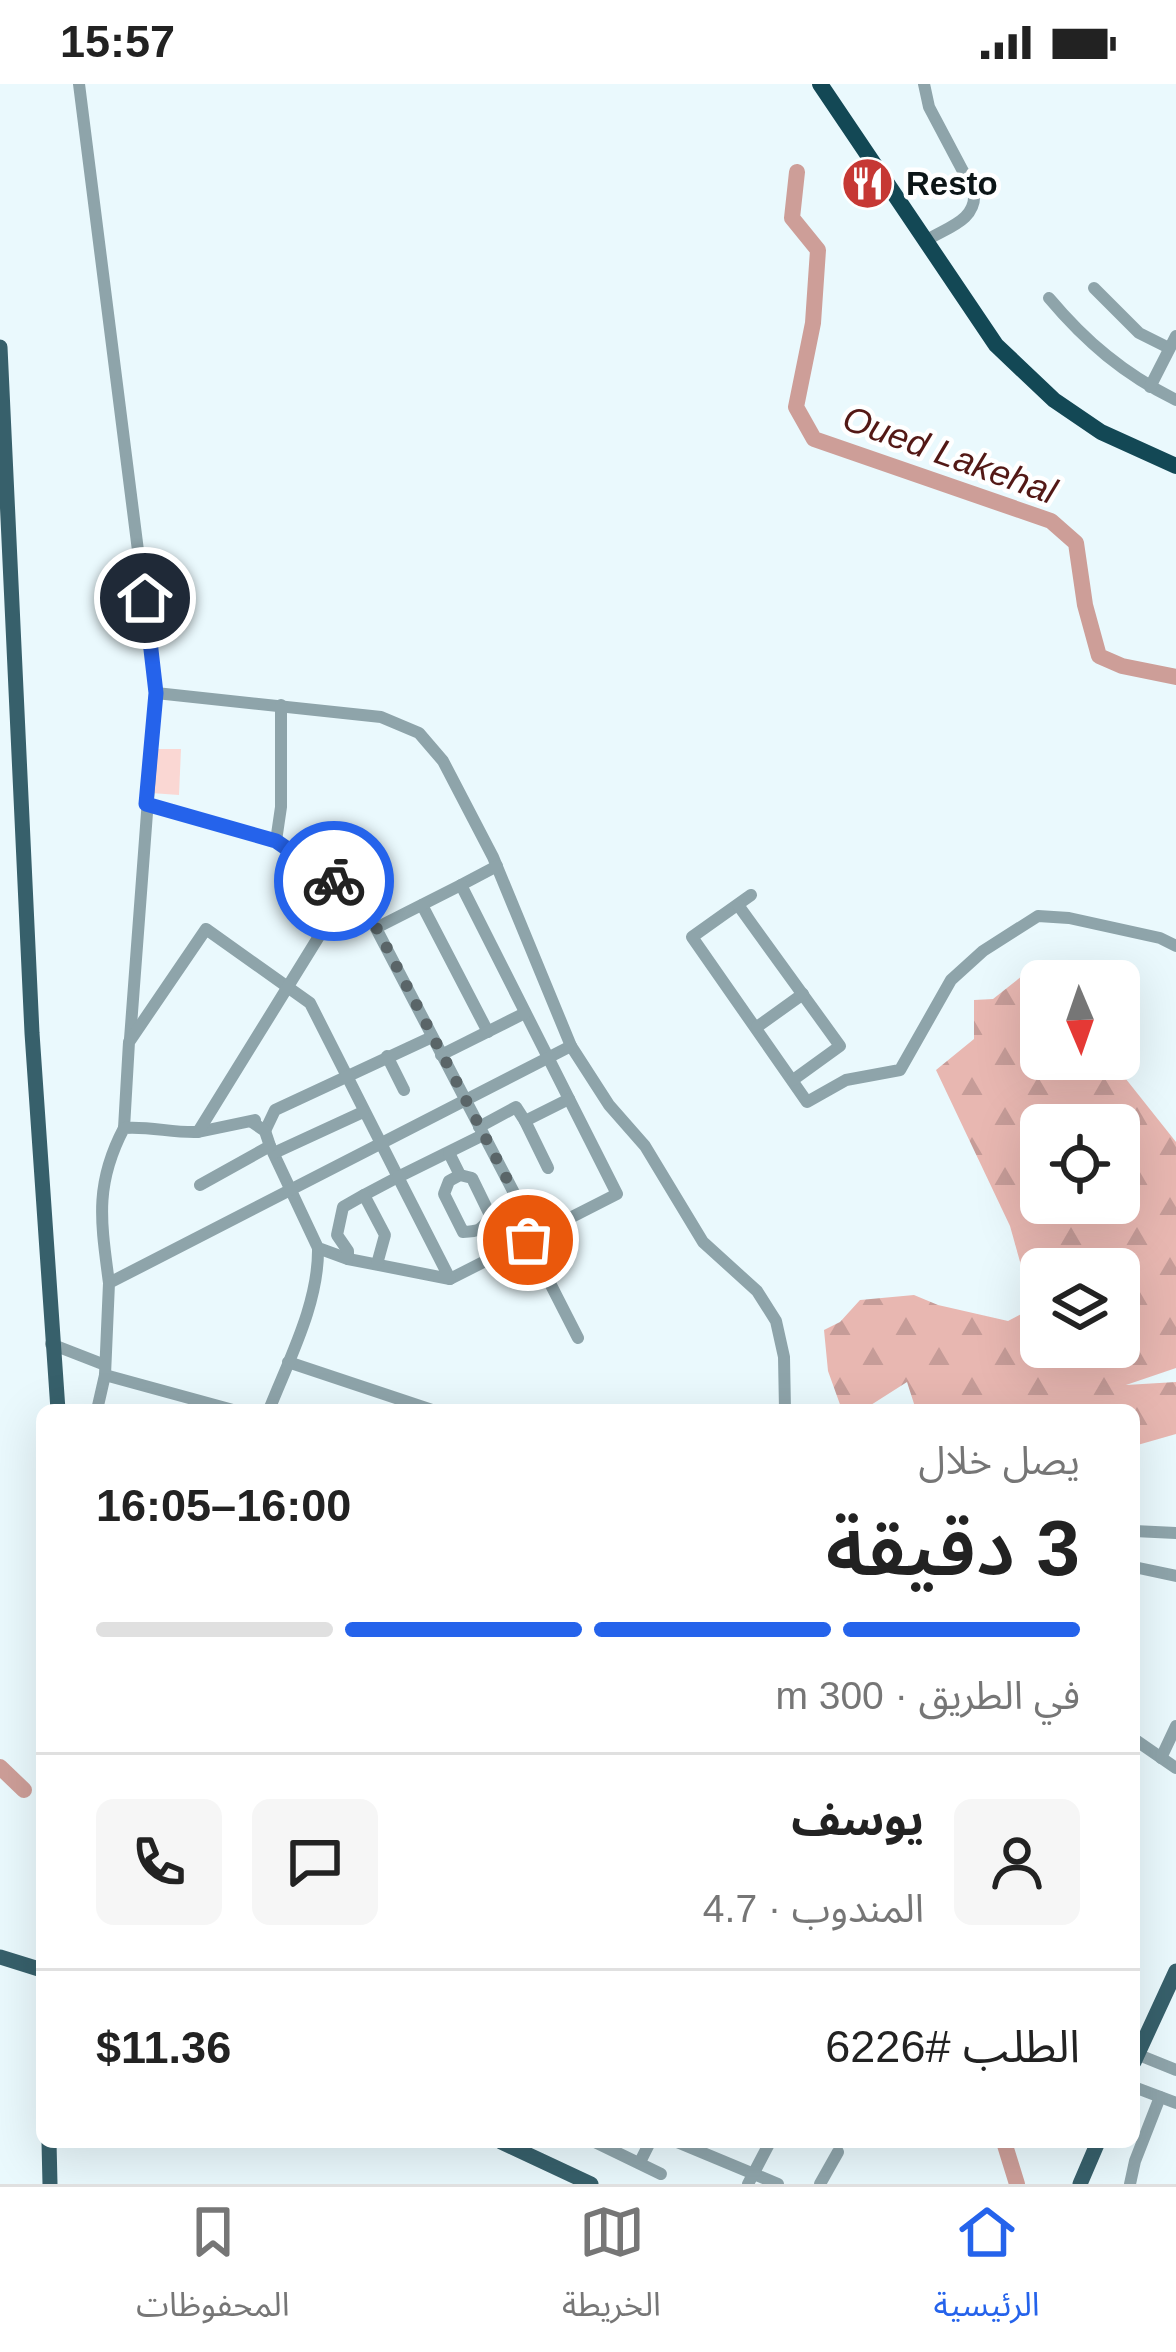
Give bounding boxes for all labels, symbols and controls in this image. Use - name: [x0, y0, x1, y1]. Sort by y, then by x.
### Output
- text: 15:57: [60, 16, 175, 67]
- restaurant icon: Resto: [839, 155, 895, 211]
- place label: Resto: [906, 165, 998, 202]
- water label: Oued Lakehal: [837, 397, 1063, 512]
- pin: [94, 547, 196, 649]
- icon: home: [112, 565, 178, 631]
- courier: [274, 821, 394, 941]
- icon: bike: [301, 848, 367, 914]
- north arrow: [1020, 960, 1140, 1080]
- map controls: [1020, 960, 1140, 1368]
- button: locate: [1020, 1104, 1140, 1224]
- pin: [477, 1189, 579, 1291]
- icon: bag: [495, 1207, 561, 1273]
- button: layers: [1020, 1248, 1140, 1368]
- text: يصل خلال: [919, 1439, 1080, 1482]
- text: 16:00–16:05: [96, 1480, 351, 1531]
- text: 3 دقيقة: [826, 1504, 1080, 1592]
- text: في الطريق · 300 m: [775, 1674, 1080, 1717]
- text: يوسف: [791, 1794, 924, 1845]
- button: phone: [96, 1799, 222, 1925]
- button: chat: [252, 1799, 378, 1925]
- button: person: [954, 1799, 1080, 1925]
- text: المندوب · 4.7: [703, 1887, 924, 1930]
- text: الطلب #6226: [825, 2021, 1080, 2072]
- text: $11.36: [96, 2022, 231, 2073]
- tab: المحفوظات: [136, 2199, 290, 2340]
- tab: الخريطة: [562, 2199, 661, 2340]
- tab: الرئيسية: [934, 2199, 1040, 2340]

